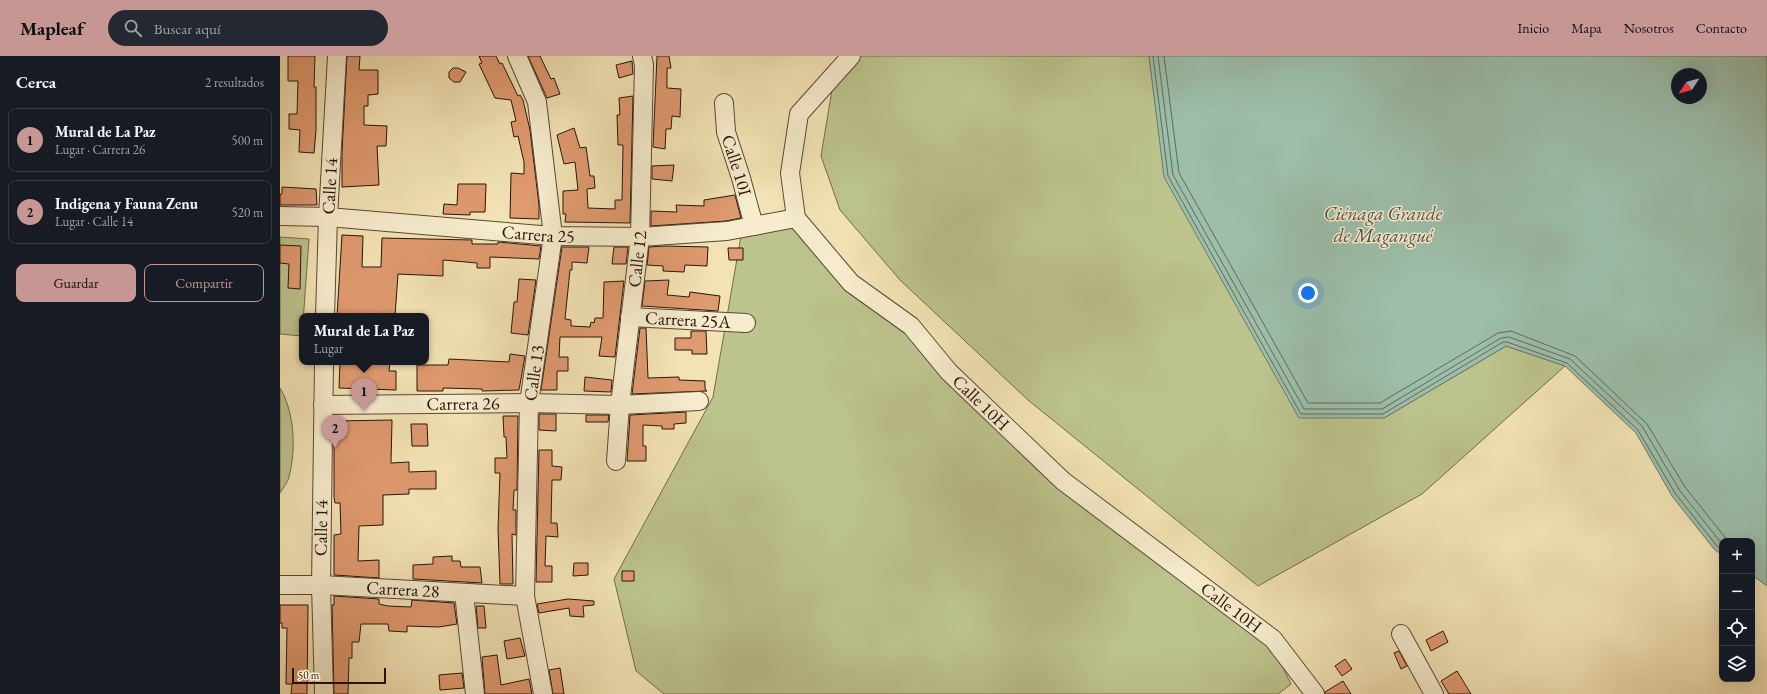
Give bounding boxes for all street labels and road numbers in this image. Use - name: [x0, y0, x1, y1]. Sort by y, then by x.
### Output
- street label: Calle 10I: [717, 132, 757, 198]
- street label: Calle 14: [316, 157, 342, 215]
- street label: Carrera 25: [501, 220, 575, 247]
- street label: Calle 12: [622, 230, 651, 289]
- street label: Carrera 25A: [645, 306, 732, 333]
- street label: Calle 13: [518, 343, 549, 403]
- street label: Calle 10H: [948, 369, 1015, 435]
- street label: Carrera 26: [426, 391, 500, 415]
- street label: Calle 14: [309, 499, 332, 556]
- street label: Carrera 28: [366, 575, 440, 602]
- street label: Calle 10H: [1196, 577, 1267, 638]

